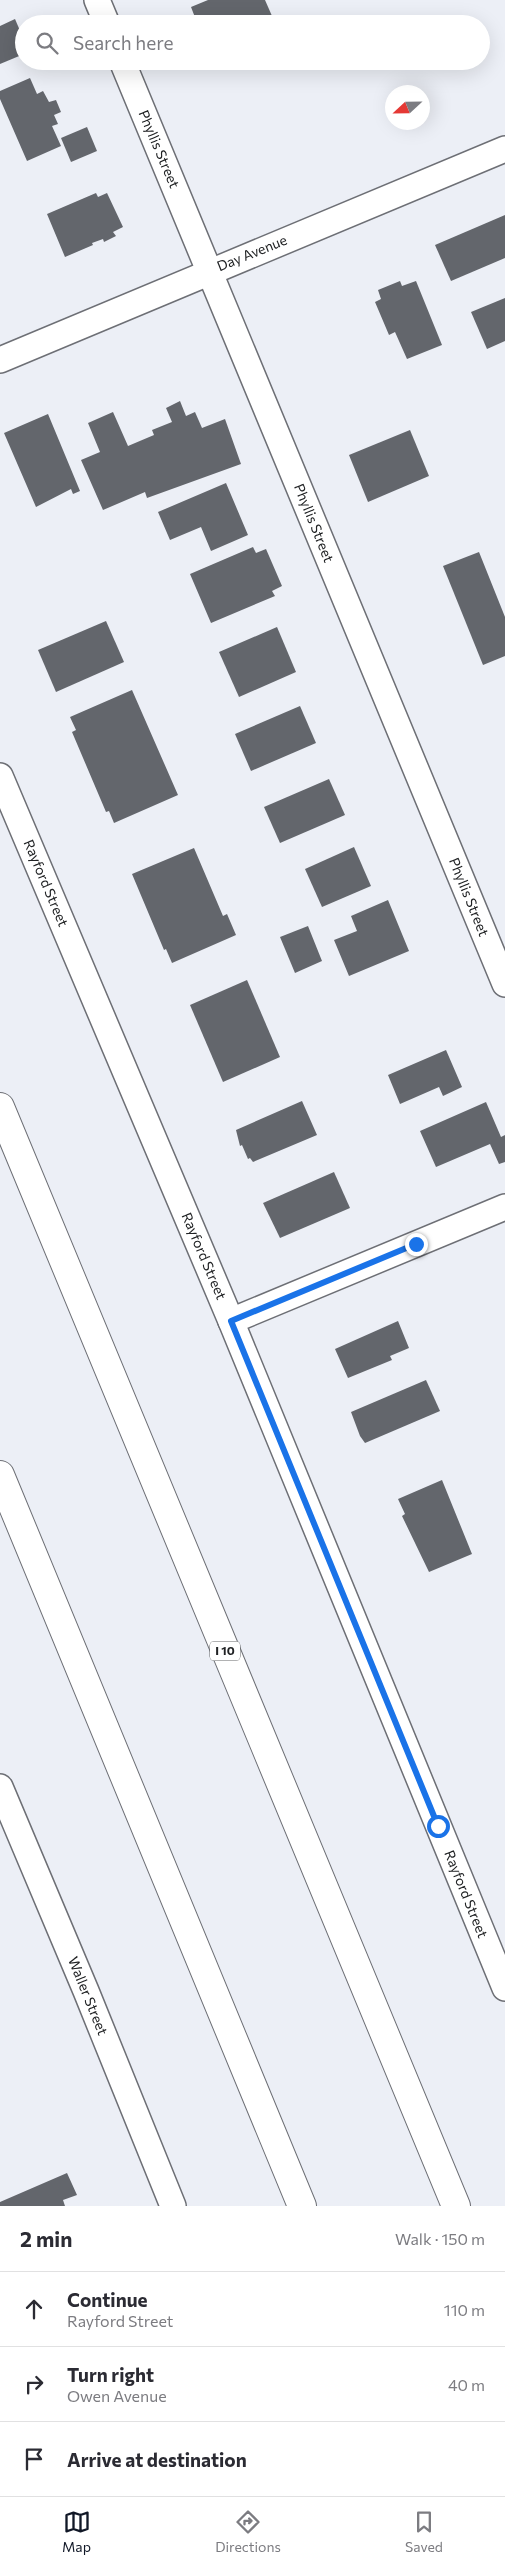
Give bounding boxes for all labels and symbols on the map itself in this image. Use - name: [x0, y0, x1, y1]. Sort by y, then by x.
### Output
- north arrow: [385, 85, 430, 130]
- street label: Phyllis Street: [135, 107, 184, 191]
- street label: Day Avenue: [214, 231, 289, 274]
- street label: Phyllis Street: [291, 481, 338, 565]
- street label: Rayford Street: [20, 837, 73, 929]
- street label: Phyllis Street: [446, 855, 493, 939]
- street label: Rayford Street: [178, 1210, 231, 1302]
- route end: [405, 1233, 428, 1256]
- road number: I 10: [210, 1642, 240, 1660]
- route start: [427, 1815, 450, 1838]
- street label: Rayford Street: [441, 1848, 492, 1940]
- street label: Waller Street: [65, 1954, 112, 2038]

